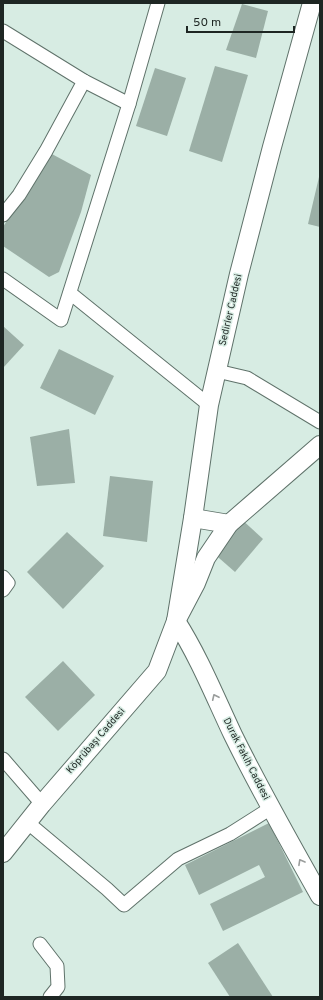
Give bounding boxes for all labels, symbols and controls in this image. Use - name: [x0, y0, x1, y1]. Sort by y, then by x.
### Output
- scale bar: [187, 8, 294, 34]
- text: 50 m: [193, 15, 221, 31]
- street label: Sedirler Caddesi: [216, 273, 246, 347]
- one-way arrow: [212, 693, 220, 701]
- street label: Köprübaşı Caddesi: [64, 705, 128, 777]
- street label: Durak Fakih Caddesi: [220, 716, 272, 802]
- one-way arrow: [298, 859, 306, 866]

